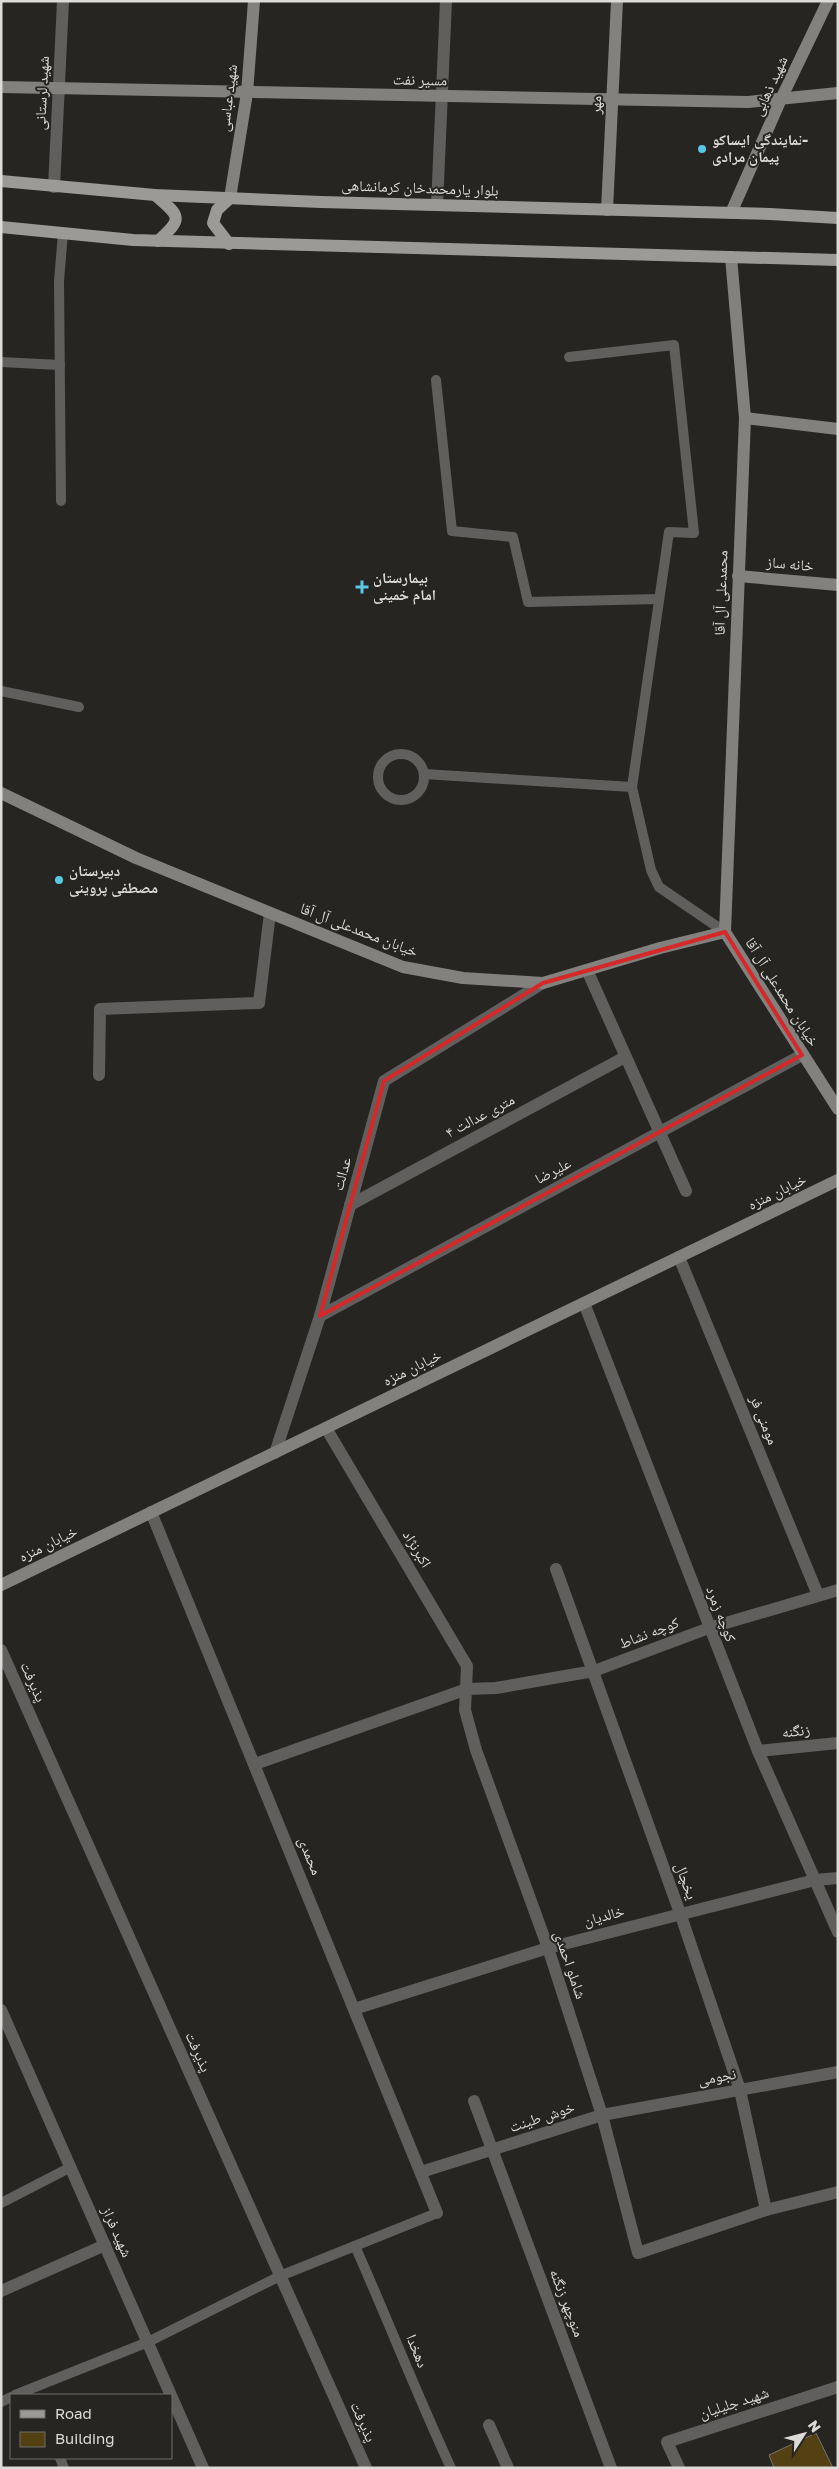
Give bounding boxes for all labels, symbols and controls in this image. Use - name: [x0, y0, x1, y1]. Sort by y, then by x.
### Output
- street label: شهید ذهابی: [747, 53, 793, 119]
- street label: شهید لرستانی: [30, 55, 54, 131]
- street label: شهید عباسی: [214, 63, 242, 133]
- street label: مسیر نفت: [393, 70, 447, 89]
- street label: مهر: [585, 95, 605, 116]
- place label: نمایندگی ایساکو- پیمان مرادی: [712, 130, 808, 166]
- marker: نمایندگی ایساکو- پیمان مرادی: [696, 143, 708, 155]
- street label: بلوار یارمحمدخان کرمانشاهی: [341, 175, 499, 201]
- street label: محمدعلی آل آقا: [710, 550, 732, 636]
- street label: خانه ساز: [765, 552, 815, 575]
- place label: بیمارستان امام خمینی: [373, 568, 436, 605]
- marker: بیمارستان امام خمینی: [355, 580, 369, 594]
- place label: دبیرستان مصطفی پروینی: [69, 861, 158, 897]
- marker: دبیرستان مصطفی پروینی: [53, 874, 65, 886]
- street label: خیابان محمدعلی آل آقا: [297, 898, 421, 962]
- street label: خیابان محمدعلی آل آقا: [741, 934, 824, 1050]
- street label: ۴ متری عدالت: [442, 1089, 518, 1143]
- street label: علیرضا: [531, 1153, 575, 1188]
- street label: عدالت: [328, 1155, 354, 1192]
- street label: خیابان منزه: [744, 1169, 810, 1215]
- street label: خیابان منزه: [379, 1345, 445, 1391]
- street label: مومنی فر: [745, 1391, 783, 1448]
- street label: خیابان منزه: [15, 1521, 81, 1567]
- street label: اکبرنژاد: [399, 1527, 436, 1571]
- street label: کوچه زمرد: [702, 1583, 741, 1644]
- street label: کوچه نشاط: [616, 1612, 682, 1653]
- street label: پذیرفت: [16, 1659, 51, 1705]
- street label: زنگنه: [781, 1720, 811, 1741]
- street label: محمدی: [293, 1834, 327, 1878]
- street label: یخچال: [670, 1860, 702, 1902]
- street label: خالدیان: [581, 1901, 627, 1931]
- street label: شاملو احمدی: [549, 1928, 591, 2002]
- street label: پذیرفت: [181, 2029, 216, 2075]
- street label: نجومی: [696, 2064, 738, 2090]
- street label: خوش طینت: [507, 2097, 578, 2137]
- street label: شهید فراز: [97, 2203, 137, 2260]
- street label: منوچهر زنگنه: [546, 2266, 589, 2340]
- street label: دهخدا: [403, 2331, 433, 2370]
- street label: شهید جلیلیان: [697, 2382, 772, 2424]
- legend: [10, 2394, 172, 2459]
- street label: پذیرفت: [346, 2399, 381, 2445]
- text: Road: [55, 2404, 92, 2422]
- north arrow: [779, 2409, 829, 2459]
- text: N: [805, 2417, 825, 2435]
- text: Building: [55, 2429, 115, 2447]

